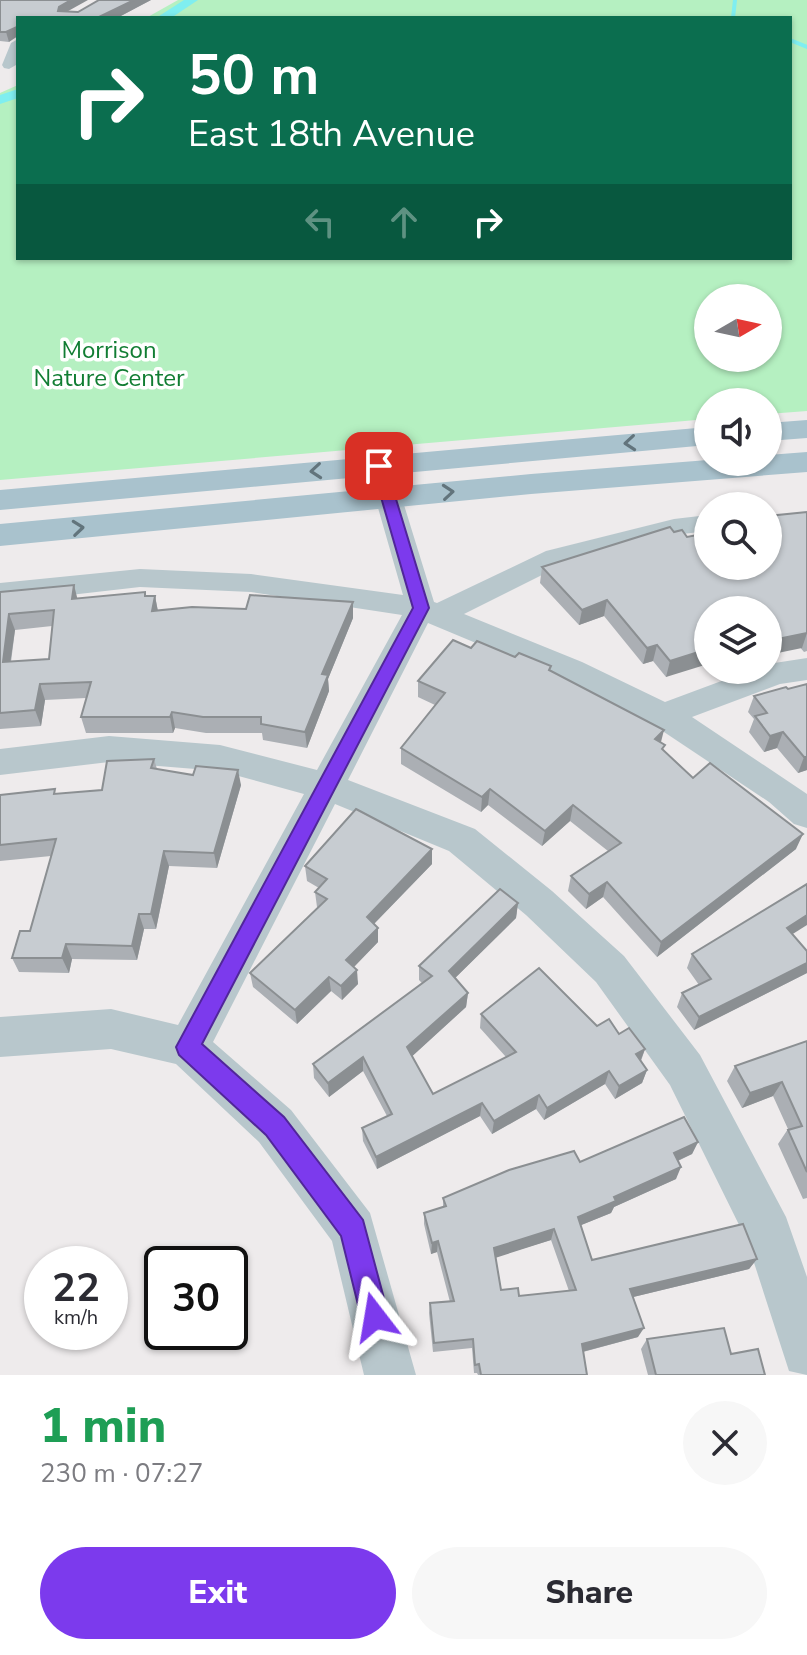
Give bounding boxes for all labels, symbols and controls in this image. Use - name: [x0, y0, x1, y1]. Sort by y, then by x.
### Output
- text: 50 m: [188, 37, 319, 114]
- icon: right: [56, 48, 160, 152]
- text: East 18th Avenue: [188, 110, 475, 159]
- icon: left: [298, 200, 342, 244]
- icon: ahead: [382, 200, 426, 244]
- icon: right: [466, 200, 510, 244]
- north arrow: [694, 284, 782, 372]
- map controls: [694, 284, 782, 684]
- park label: Morrison Nature Center: [33, 334, 185, 394]
- button: sound: [694, 388, 782, 476]
- pin: [345, 432, 413, 500]
- one-way arrow: [623, 434, 636, 451]
- icon: arrive: [357, 444, 401, 488]
- one-way arrow: [309, 463, 322, 480]
- one-way arrow: [442, 484, 455, 501]
- button: search: [694, 492, 782, 580]
- one-way arrow: [72, 519, 85, 536]
- button: layers: [694, 596, 782, 684]
- speed limit sign: 30: [144, 1246, 248, 1350]
- text: 22: [52, 1261, 100, 1315]
- position arrow: [333, 1275, 417, 1359]
- text: km/h: [54, 1304, 98, 1331]
- text: 1 min: [40, 1393, 166, 1459]
- button: close: [683, 1401, 767, 1485]
- text: 230 m · 07:27: [40, 1456, 203, 1491]
- button: Exit: [40, 1547, 396, 1639]
- button: Share: [412, 1547, 767, 1639]

